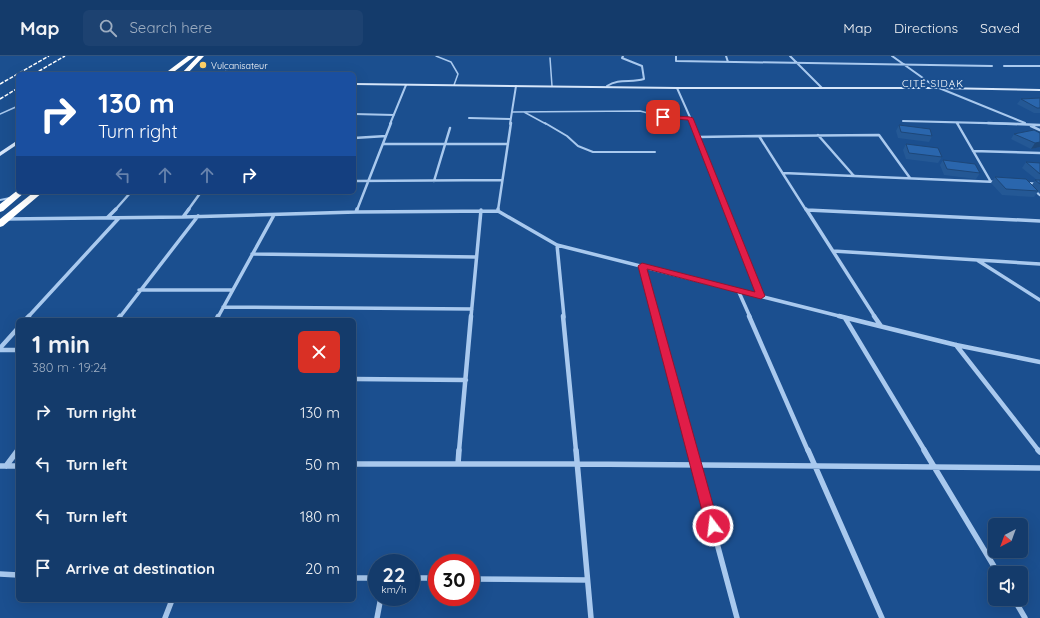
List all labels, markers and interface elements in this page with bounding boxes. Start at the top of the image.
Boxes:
search box [83,10,363,46]
text: Map [20,16,59,40]
icon: search [97,17,119,39]
text: Search here [129,18,212,37]
text: Map [843,19,872,37]
text: Directions [894,19,958,37]
text: Saved [980,19,1020,37]
marker: Vulcanisateur [198,60,208,70]
place label: Vulcanisateur [211,60,268,71]
district label: CITÉ SIDAK [902,77,964,90]
text: 130 m [98,85,175,120]
icon: right [32,88,84,140]
pin [646,100,680,134]
icon: arrive [652,106,674,128]
text: Turn right [98,120,178,143]
icon: left [112,164,134,186]
icon: ahead [154,164,176,186]
icon: ahead [196,164,218,186]
icon: right [238,164,260,186]
text: 1 min [32,329,90,359]
button: close [298,331,340,373]
text: 380 m · 19:24 [32,359,107,375]
icon: right [32,401,54,423]
text: Turn right [66,403,137,422]
text: 130 m [300,403,340,422]
icon: left [32,453,54,475]
text: Turn left [66,455,128,474]
text: 50 m [305,455,340,474]
icon: left [32,505,54,527]
position arrow [692,505,734,547]
text: Turn left [66,507,128,526]
text: 180 m [300,507,340,526]
north arrow [988,518,1028,558]
map controls [988,518,1028,606]
speed limit sign: 30 [428,554,480,606]
icon: arrive [32,557,54,579]
text: Arrive at destination [66,559,215,578]
text: 20 m [305,559,340,578]
text: 22 [383,562,405,587]
button: sound [988,566,1028,606]
text: km/h [381,583,407,596]

